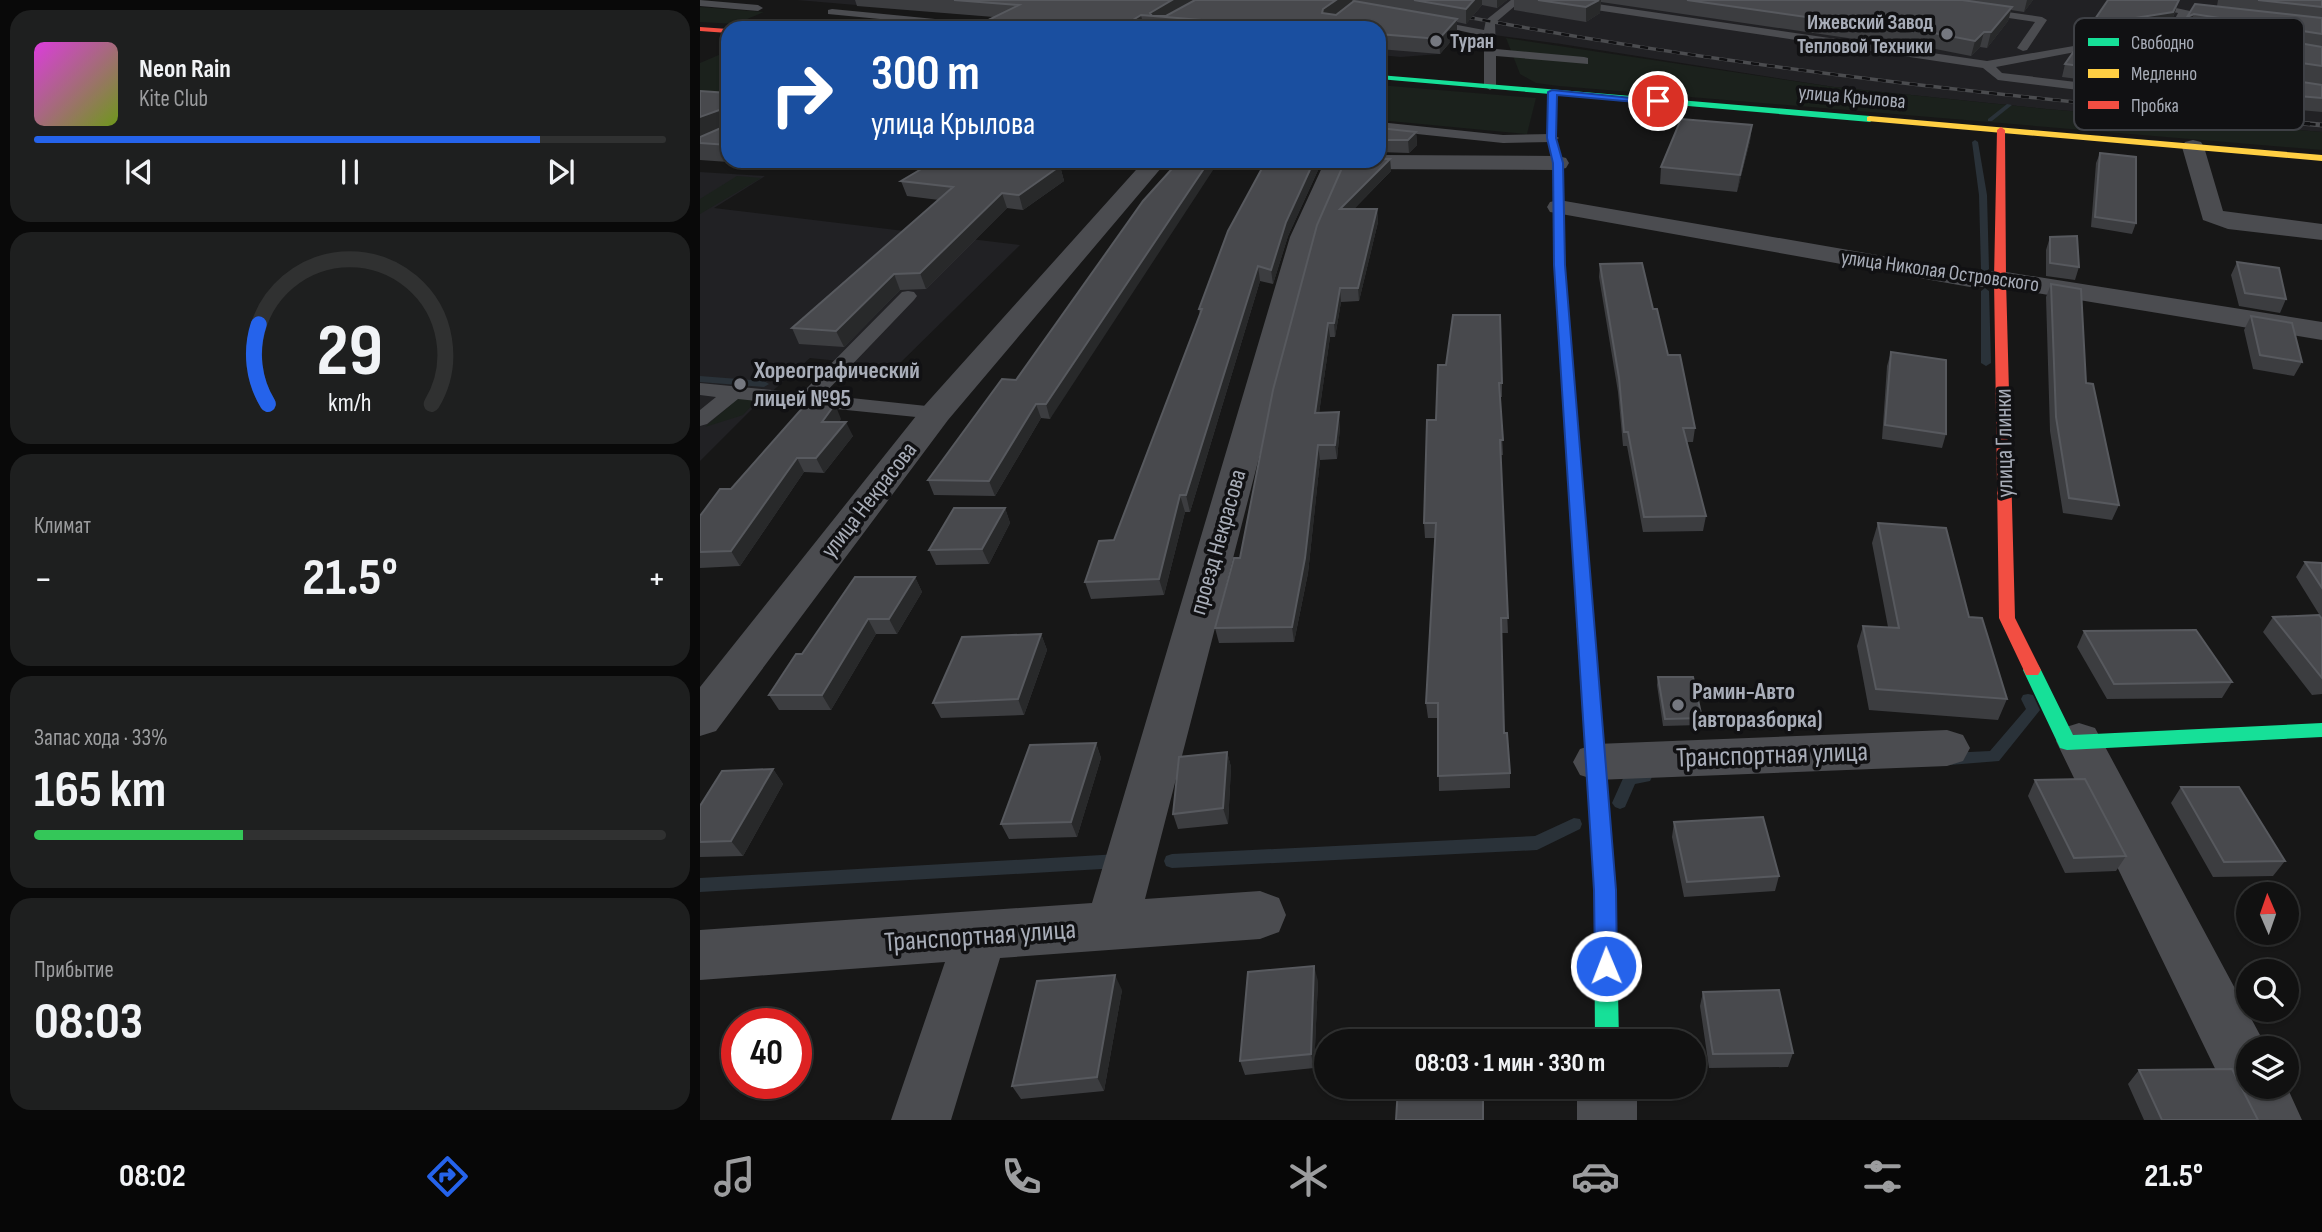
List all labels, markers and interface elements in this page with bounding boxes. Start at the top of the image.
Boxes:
place label: Ижевский Завод Тепловой Техники [1797,10,1933,59]
legend [2074,18,2304,130]
marker: Ижевский Завод Тепловой Техники [1939,26,1955,42]
place label: Туран [1450,29,1494,54]
text: Свободно [2131,32,2194,55]
marker: Туран [1428,33,1444,49]
text: 300 m [871,45,980,104]
icon: right [756,49,847,140]
text: Neon Rain [139,54,231,85]
text: Медленно [2131,63,2197,86]
pin [1628,71,1688,131]
street label: улица Крылова [1797,80,1907,114]
icon: arrive [1639,82,1677,120]
text: Kite Club [139,85,208,113]
text: Пробка [2131,95,2179,118]
text: улица Крылова [871,105,1035,144]
icon: previous [120,153,158,191]
icon: pause [331,153,369,191]
icon: next [542,153,580,191]
street label: улица Николая Островского [1839,245,2041,297]
text: 29 [317,308,383,396]
place label: Хореографический лицей №95 [753,356,920,413]
marker: Хореографический лицей №95 [732,376,748,392]
text: km/h [328,388,372,419]
street label: улица Глинки [1989,388,2019,498]
street label: улица Некрасова [815,436,923,564]
street label: проезд Некрасова [1183,466,1253,618]
text: Климат [34,512,91,540]
text: 21.5° [302,547,398,610]
text: − [34,557,53,602]
text: + [647,557,666,602]
place label: Рамин-Авто (авторазборка) [1692,677,1822,734]
marker: Рамин-Авто (авторазборка) [1670,697,1686,713]
text: Запас хода · 33% [34,724,168,752]
street label: Транспортная улица [1675,735,1869,775]
text: 165 km [34,759,166,822]
north arrow [2236,882,2300,945]
map controls [2236,882,2299,1099]
street label: Транспортная улица [883,913,1077,959]
position arrow [1569,929,1643,1003]
text: Прибытие [34,956,114,984]
button: search [2236,959,2299,1022]
text: 08:03 [34,991,143,1054]
speed limit sign: 40 [721,1008,812,1099]
button: layers [2236,1036,2299,1099]
text: 08:03 · 1 мин · 330 m [1415,1048,1605,1079]
icon: directions [423,1152,472,1201]
icon: music [710,1152,759,1201]
icon: phone [997,1152,1046,1201]
icon: climate [1284,1152,1333,1201]
icon: car [1571,1152,1620,1201]
icon: filters [1858,1152,1907,1201]
text: 08:02 [119,1157,186,1196]
text: 21.5° [2144,1157,2203,1196]

